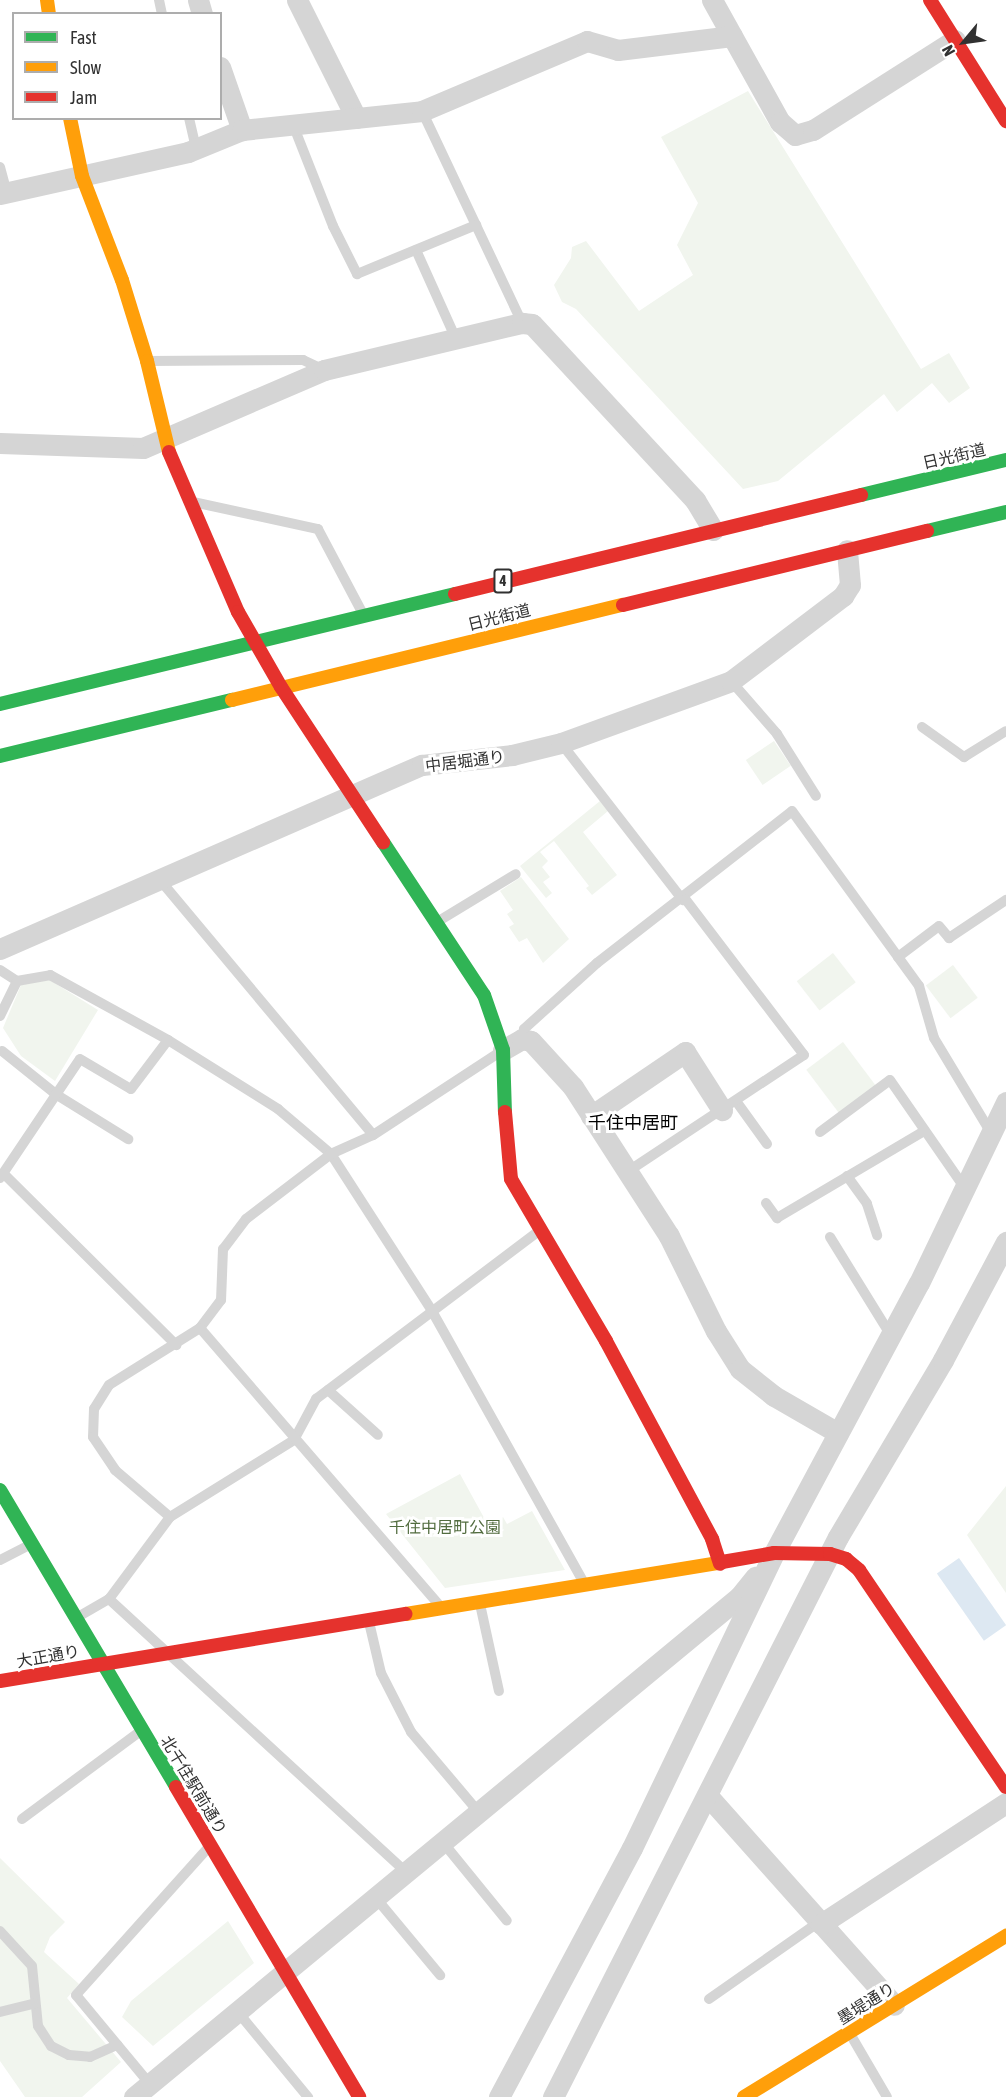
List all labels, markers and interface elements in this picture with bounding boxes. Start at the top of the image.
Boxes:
legend [12,12,222,120]
north arrow [934,12,994,72]
text: Fast [70,27,97,48]
text: N [938,42,958,59]
text: Slow [70,57,101,78]
text: Jam [70,87,97,108]
street label: 日光街道 [921,439,987,473]
road number: 4 [492,569,514,593]
street label: 日光街道 [466,600,532,634]
street label: 中居堀通り [424,747,506,775]
district label: 千住中居町 [588,1112,678,1134]
park label: 千住中居町公園 [389,1517,501,1537]
street label: 大正通り [15,1641,81,1671]
street label: 北千住駅前通り [157,1732,231,1838]
street label: 墨堤通り [834,1978,898,2028]

